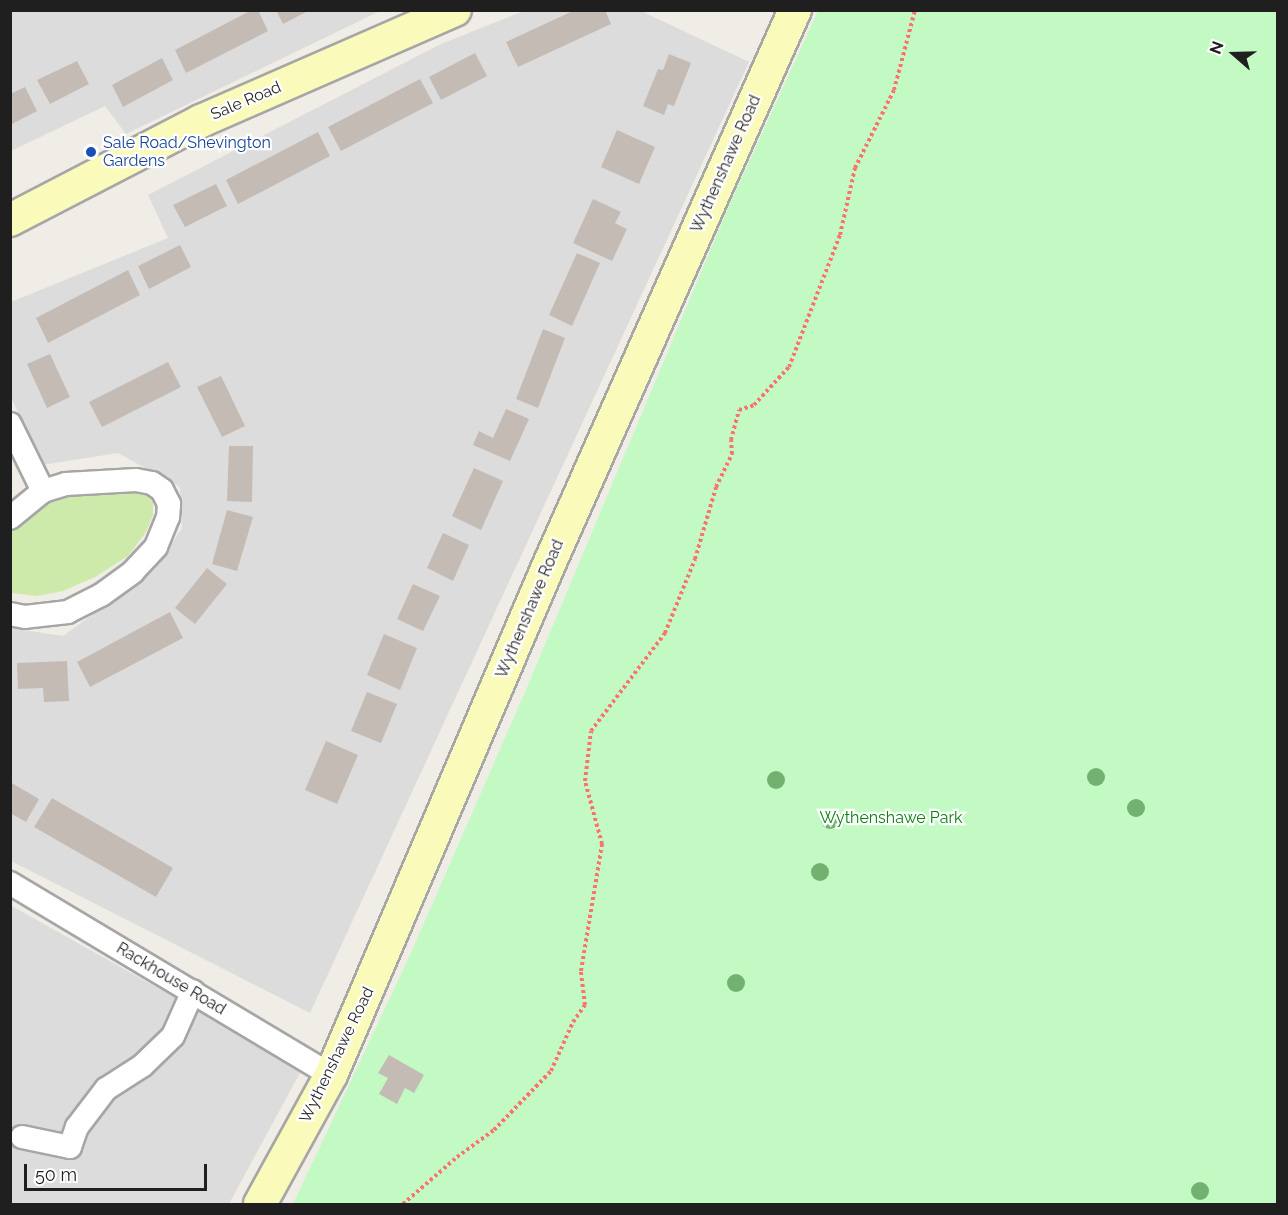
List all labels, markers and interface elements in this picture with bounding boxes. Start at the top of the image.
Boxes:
north arrow [1204,24,1264,84]
text: N [1206,39,1228,57]
street label: Sale Road [208,78,284,124]
street label: Wythenshawe Road [687,92,765,236]
place label: Sale Road/Shevington Gardens [103,133,271,171]
marker: Sale Road/Shevington Gardens [84,145,98,159]
street label: Wythenshawe Road [492,537,568,681]
park label: Wythenshawe Park [819,808,963,828]
street label: Rackhouse Road [113,939,229,1019]
street label: Wythenshawe Road [296,984,378,1126]
scale bar [27,1152,210,1190]
text: 50 m [35,1164,77,1185]

